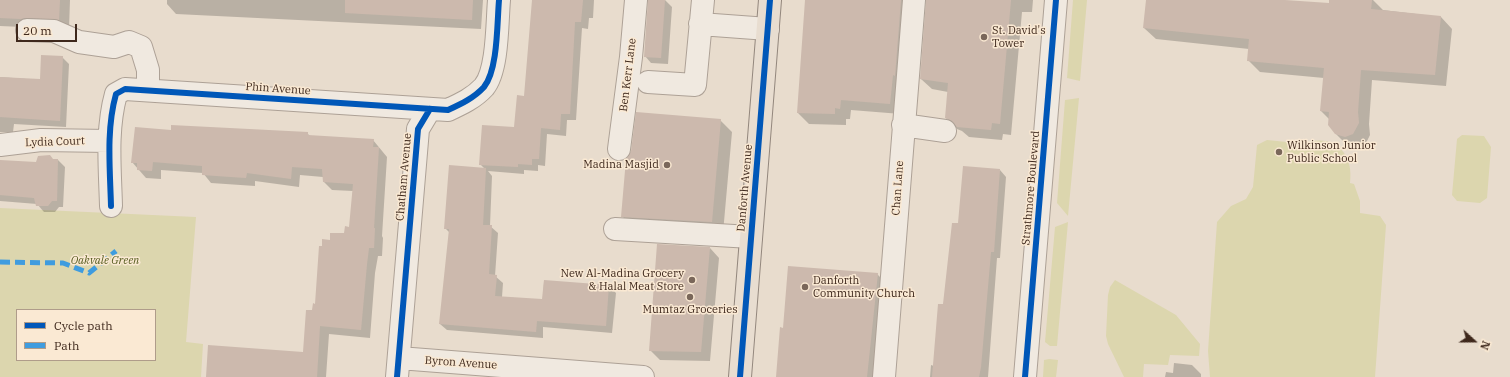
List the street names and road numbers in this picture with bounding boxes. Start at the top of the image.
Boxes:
street label: Ben Kerr Lane [617,37,639,113]
street label: Phin Avenue [245,80,311,98]
street label: Strathmore Boulevard [1019,130,1043,246]
street label: Chatham Avenue [394,132,414,222]
street label: Lydia Court [25,134,85,150]
street label: Danforth Avenue [735,144,755,232]
street label: Chan Lane [889,160,907,216]
street label: Byron Avenue [424,354,498,372]

